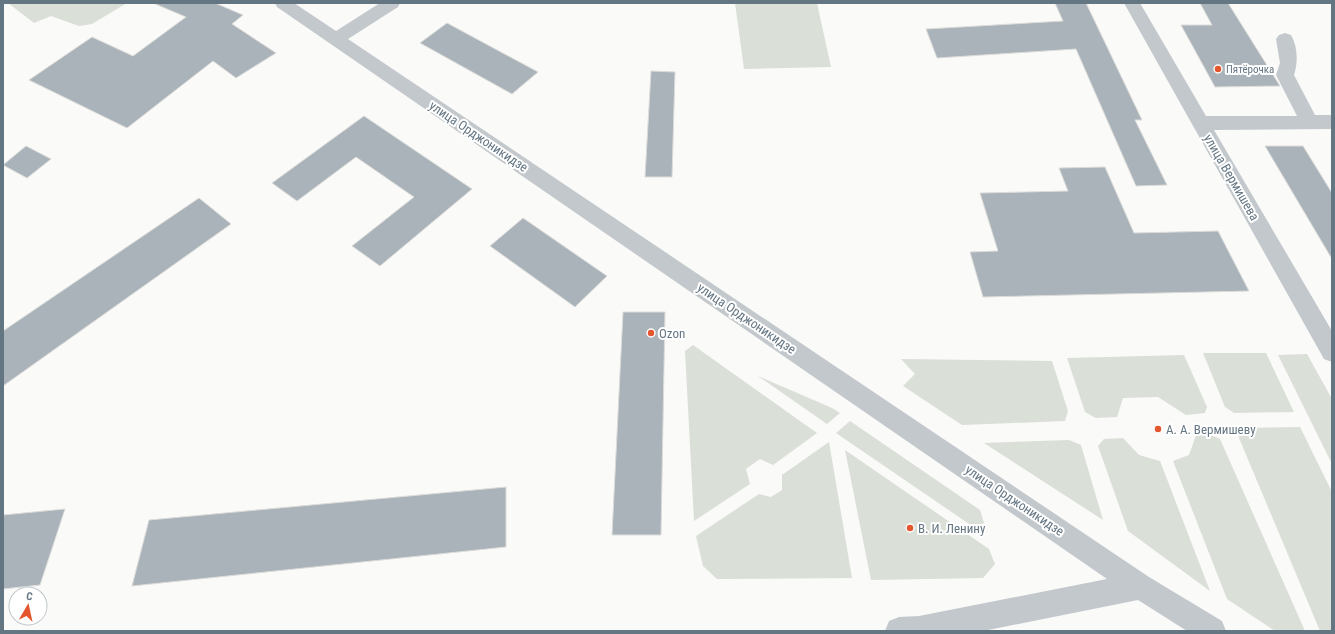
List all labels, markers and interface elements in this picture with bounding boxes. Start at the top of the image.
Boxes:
place label: Пятёрочка [1226,63,1274,76]
marker: Пятёрочка [1213,64,1223,74]
street label: улица Орджоникидзе [427,98,531,175]
street label: улица Вермишева [1201,131,1262,223]
street label: улица Орджоникидзе [695,280,799,357]
place label: Ozon [659,326,685,341]
marker: Ozon [646,328,656,338]
place label: А. А. Вермишеву [1166,422,1256,437]
marker: А. А. Вермишеву [1153,424,1163,434]
street label: улица Орджоникидзе [963,462,1067,539]
place label: В. И. Ленину [918,521,986,536]
marker: В. И. Ленину [905,523,915,533]
north arrow [8,586,48,626]
text: С [25,590,34,604]

